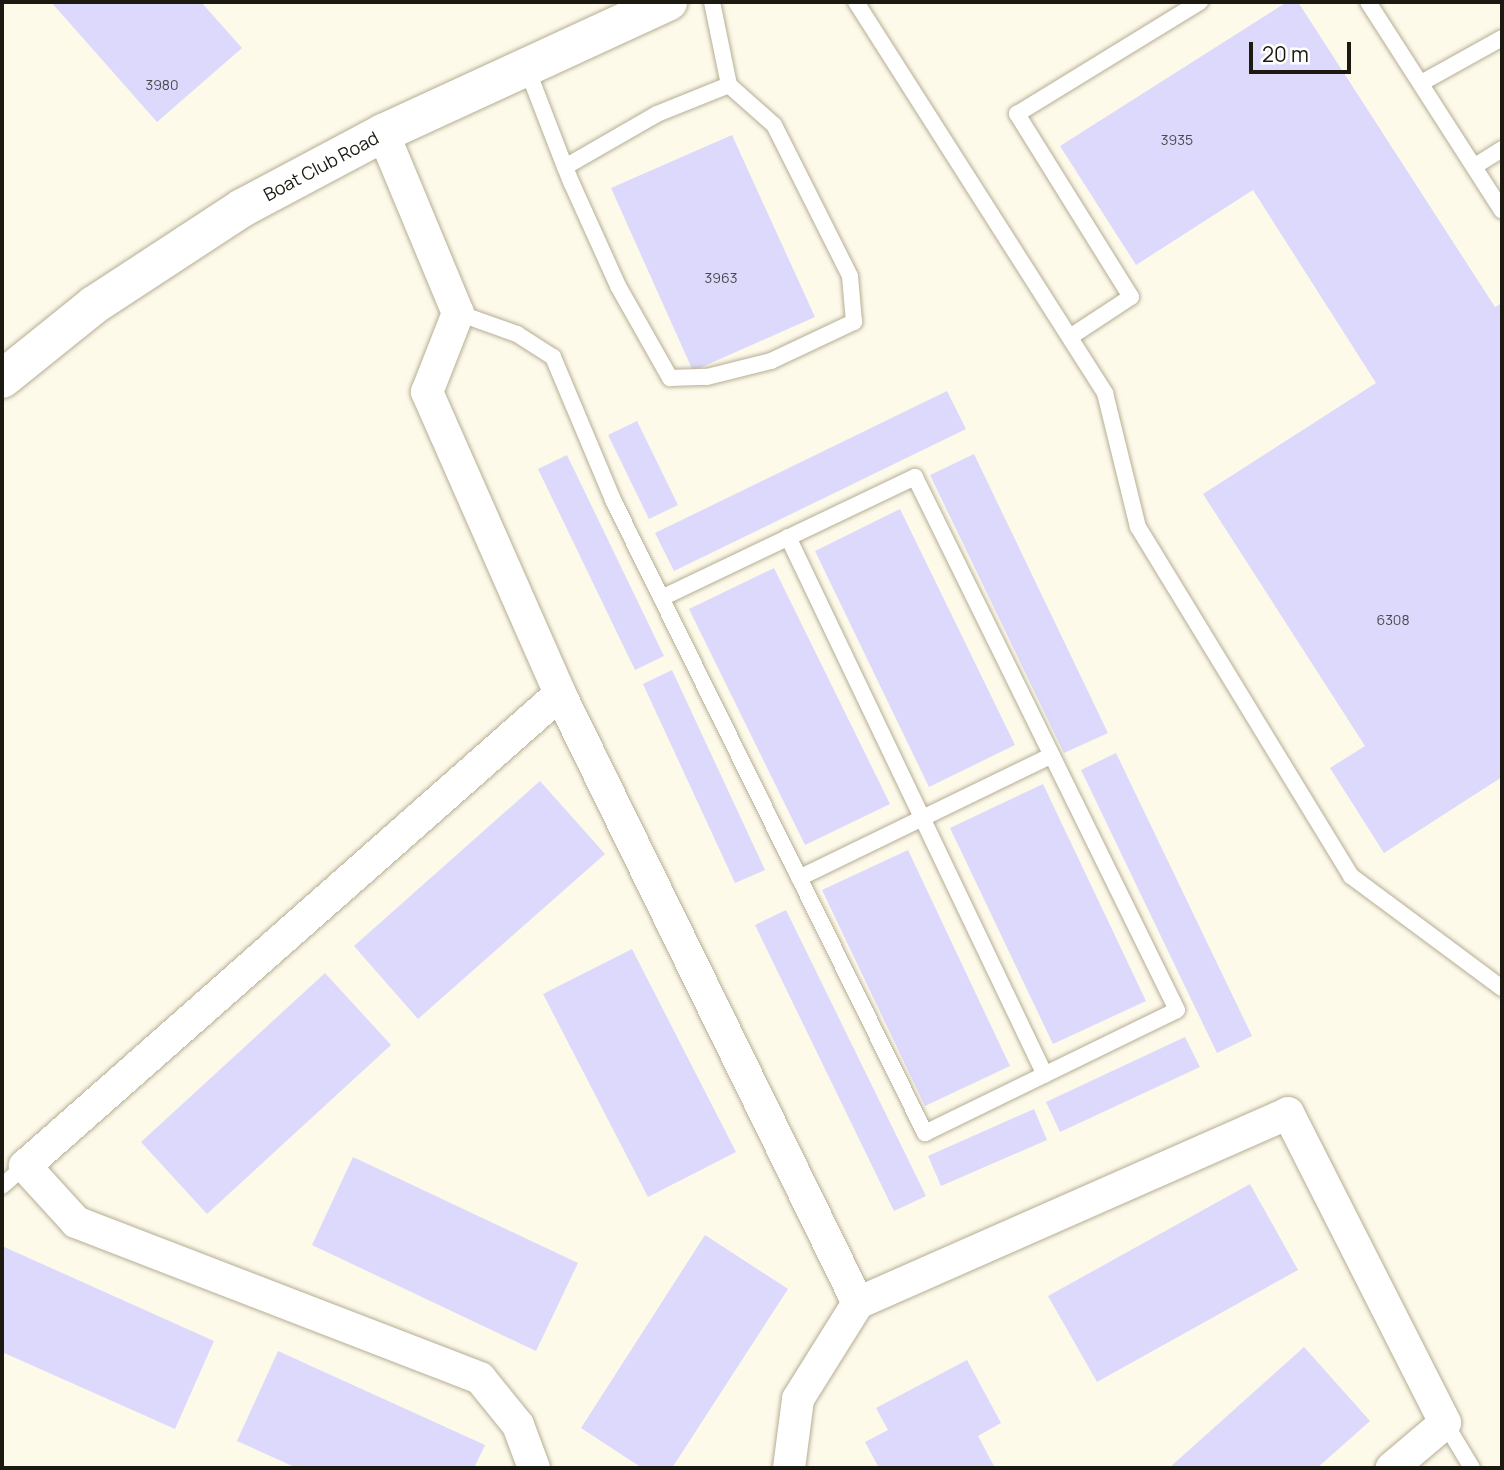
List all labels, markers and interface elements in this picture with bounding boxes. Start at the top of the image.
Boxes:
scale bar [1252,28,1354,72]
text: 20 m [1262,40,1309,68]
house number: 3980 [145,77,179,93]
street label: Boat Club Road [260,127,382,205]
house number: 3935 [1161,132,1193,148]
house number: 3963 [705,270,737,286]
house number: 6308 [1376,612,1410,628]

